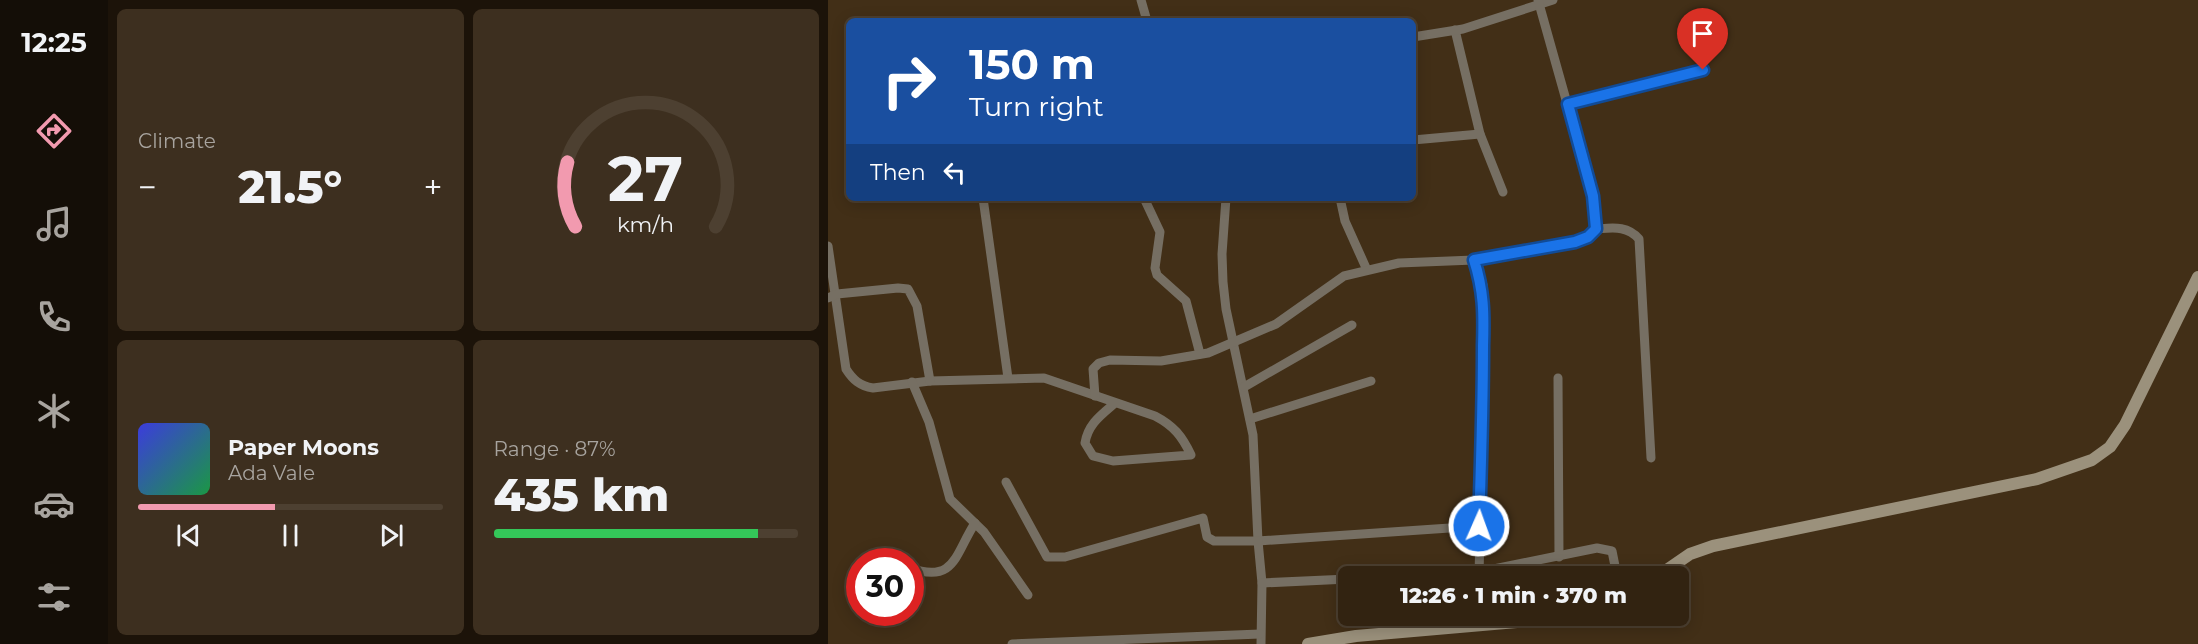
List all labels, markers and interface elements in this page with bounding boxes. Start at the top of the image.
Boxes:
pin [1677,8,1728,70]
icon: arrive [1686,17,1719,50]
text: 12:25 [21,26,87,59]
text: 150 m [969,38,1095,90]
icon: right [870,42,948,120]
text: Turn right [969,90,1104,123]
icon: directions [33,110,75,152]
text: Climate [138,129,216,153]
text: 27 [608,141,683,217]
icon: left [938,156,971,189]
text: 21.5° [238,159,342,214]
text: Then [870,159,926,186]
text: − [138,167,157,207]
text: + [424,167,443,207]
icon: music [33,203,75,245]
text: km/h [617,211,674,237]
icon: phone [33,296,75,338]
icon: climate [33,390,75,432]
text: Paper Moons [228,434,379,461]
text: Range · 87% [494,437,616,461]
text: Ada Vale [228,461,315,485]
text: 435 km [494,467,669,522]
icon: car [33,483,75,525]
position arrow [1447,494,1511,558]
icon: previous [172,519,205,552]
icon: pause [274,519,307,552]
icon: next [375,519,408,552]
speed limit sign: 30 [846,548,924,626]
icon: filters [33,576,75,618]
text: 12:26 · 1 min · 370 m [1400,582,1627,609]

